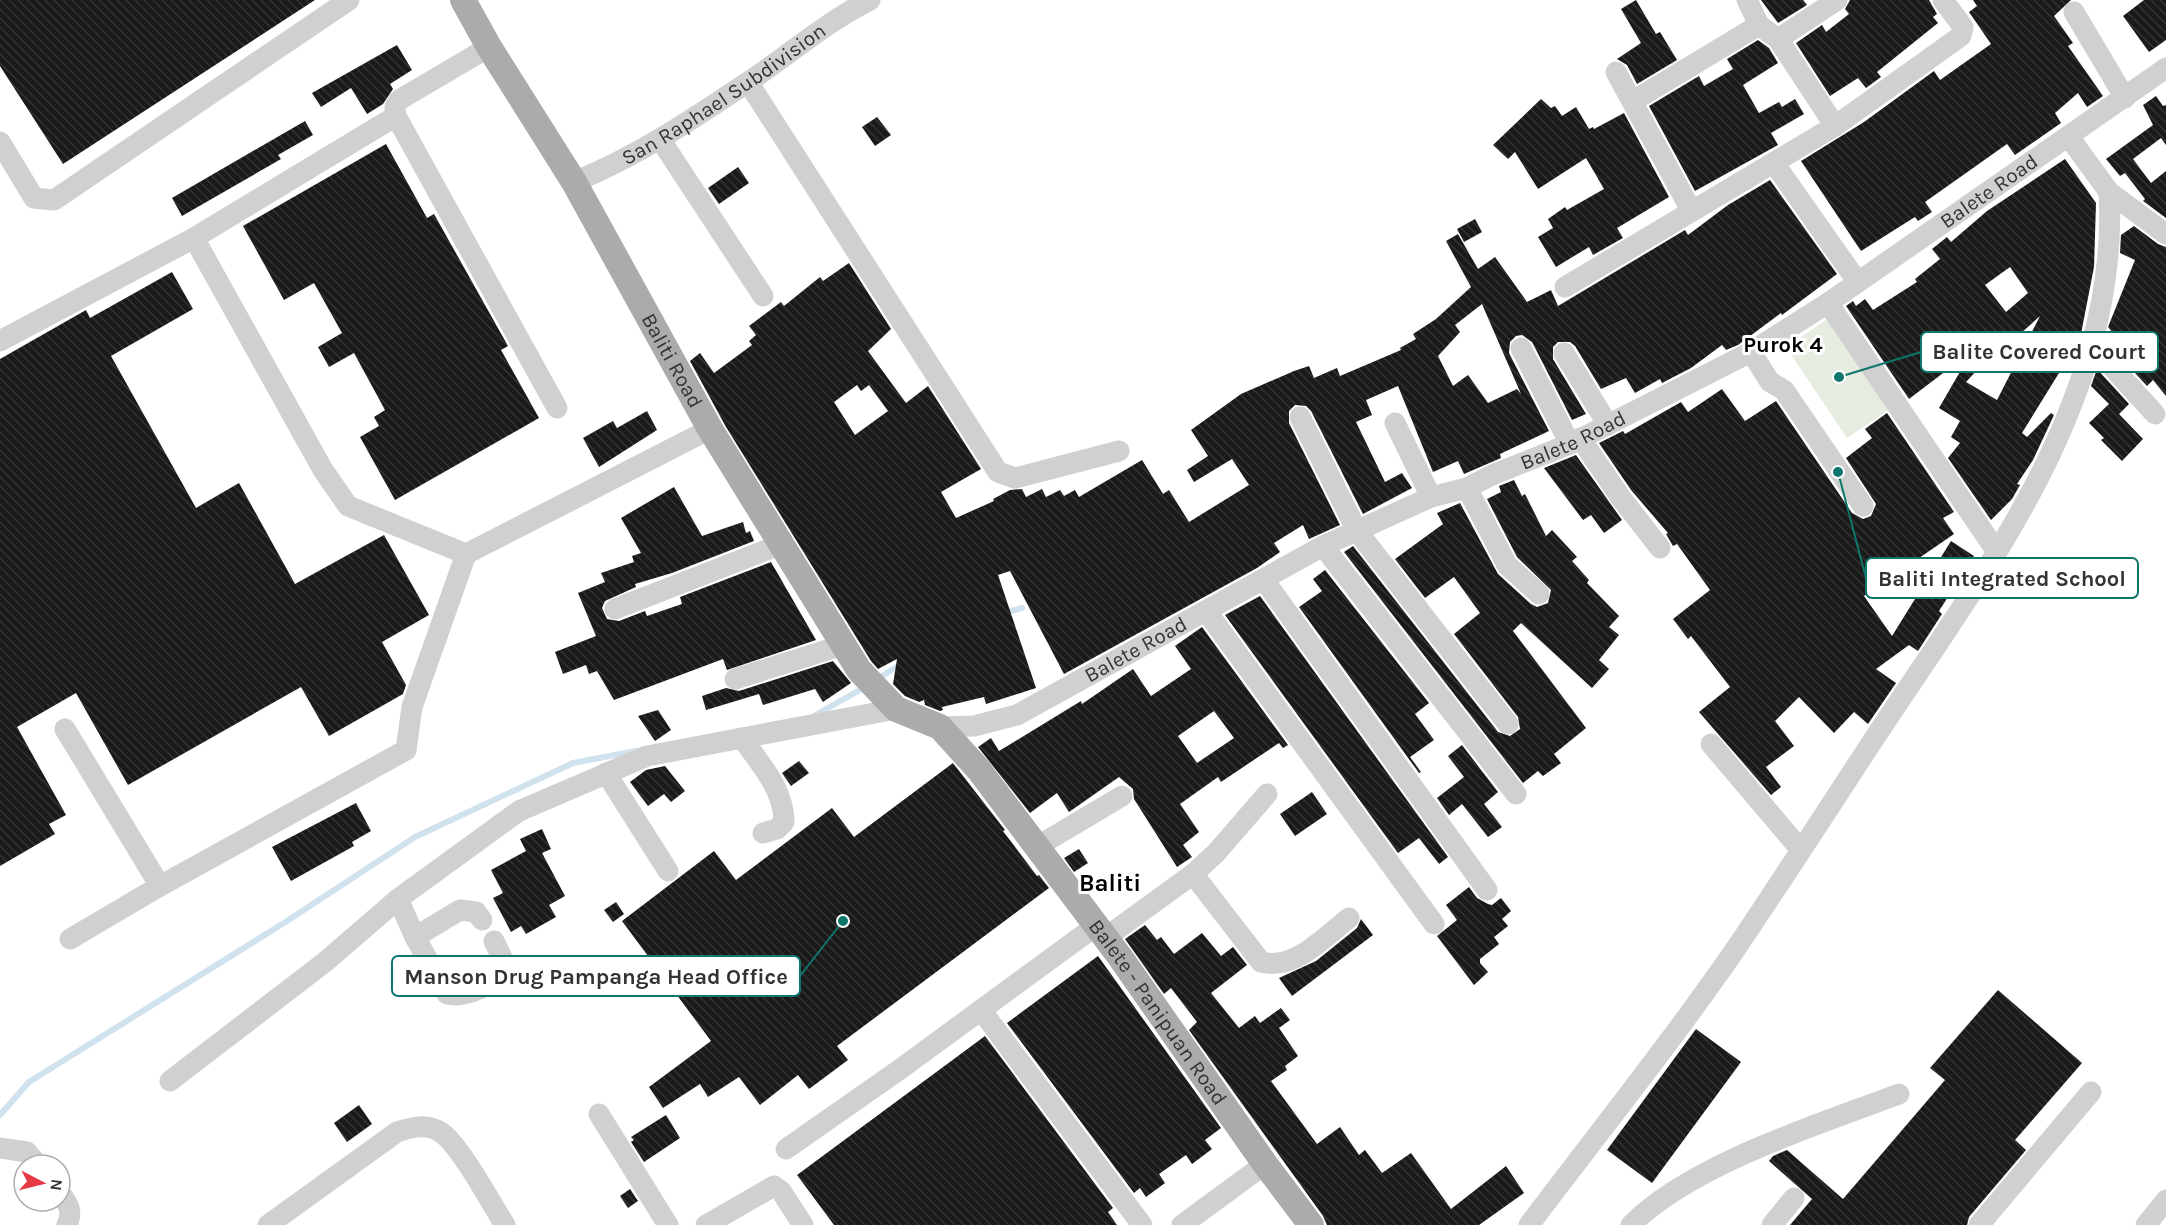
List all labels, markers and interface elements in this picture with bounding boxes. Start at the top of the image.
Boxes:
street label: San Raphael Subdivision [618,18,830,170]
street label: Balete Road [1935,149,2042,233]
street label: Baliti Road [637,309,708,412]
district label: Purok 4 [1743,332,1823,358]
callout: Balite Covered Court [1921,332,2158,372]
text: Balite Covered Court [1932,339,2146,365]
street label: Balete Road [1517,406,1630,475]
callout: Baliti Integrated School [1866,558,2138,598]
text: Baliti Integrated School [1878,566,2126,592]
street label: Balete Road [1080,612,1191,687]
district label: Baliti [1079,869,1141,897]
street label: Balete - Panipuan Road [1084,915,1232,1110]
callout: Manson Drug Pampanga Head Office [392,956,800,996]
text: Manson Drug Pampanga Head Office [404,964,788,990]
north arrow [12,1153,72,1213]
text: N [46,1178,67,1192]

